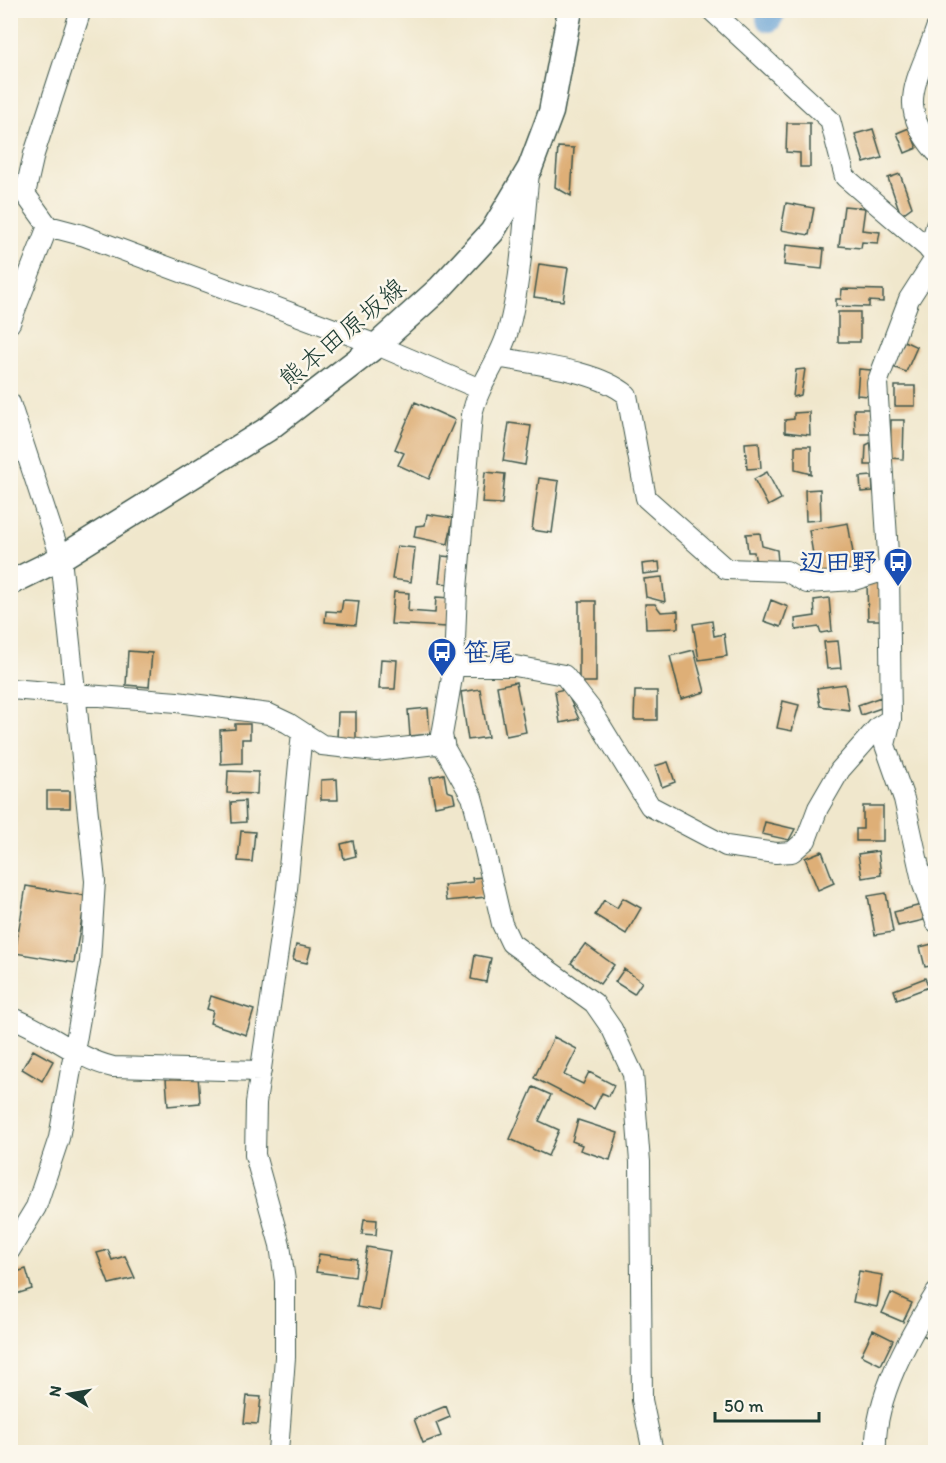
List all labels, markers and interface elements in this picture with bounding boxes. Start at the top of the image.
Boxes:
street label: 熊本田原坂線 [272,271,412,395]
place label: 辺田野 [799,546,877,578]
bus stop icon: 辺田野 [882,546,914,588]
bus stop icon: 笹尾 [426,636,458,678]
place label: 笹尾 [463,636,515,668]
north arrow [39,1364,99,1424]
text: N [44,1384,65,1398]
scale bar [715,1385,818,1423]
text: 50 m [724,1395,764,1417]

